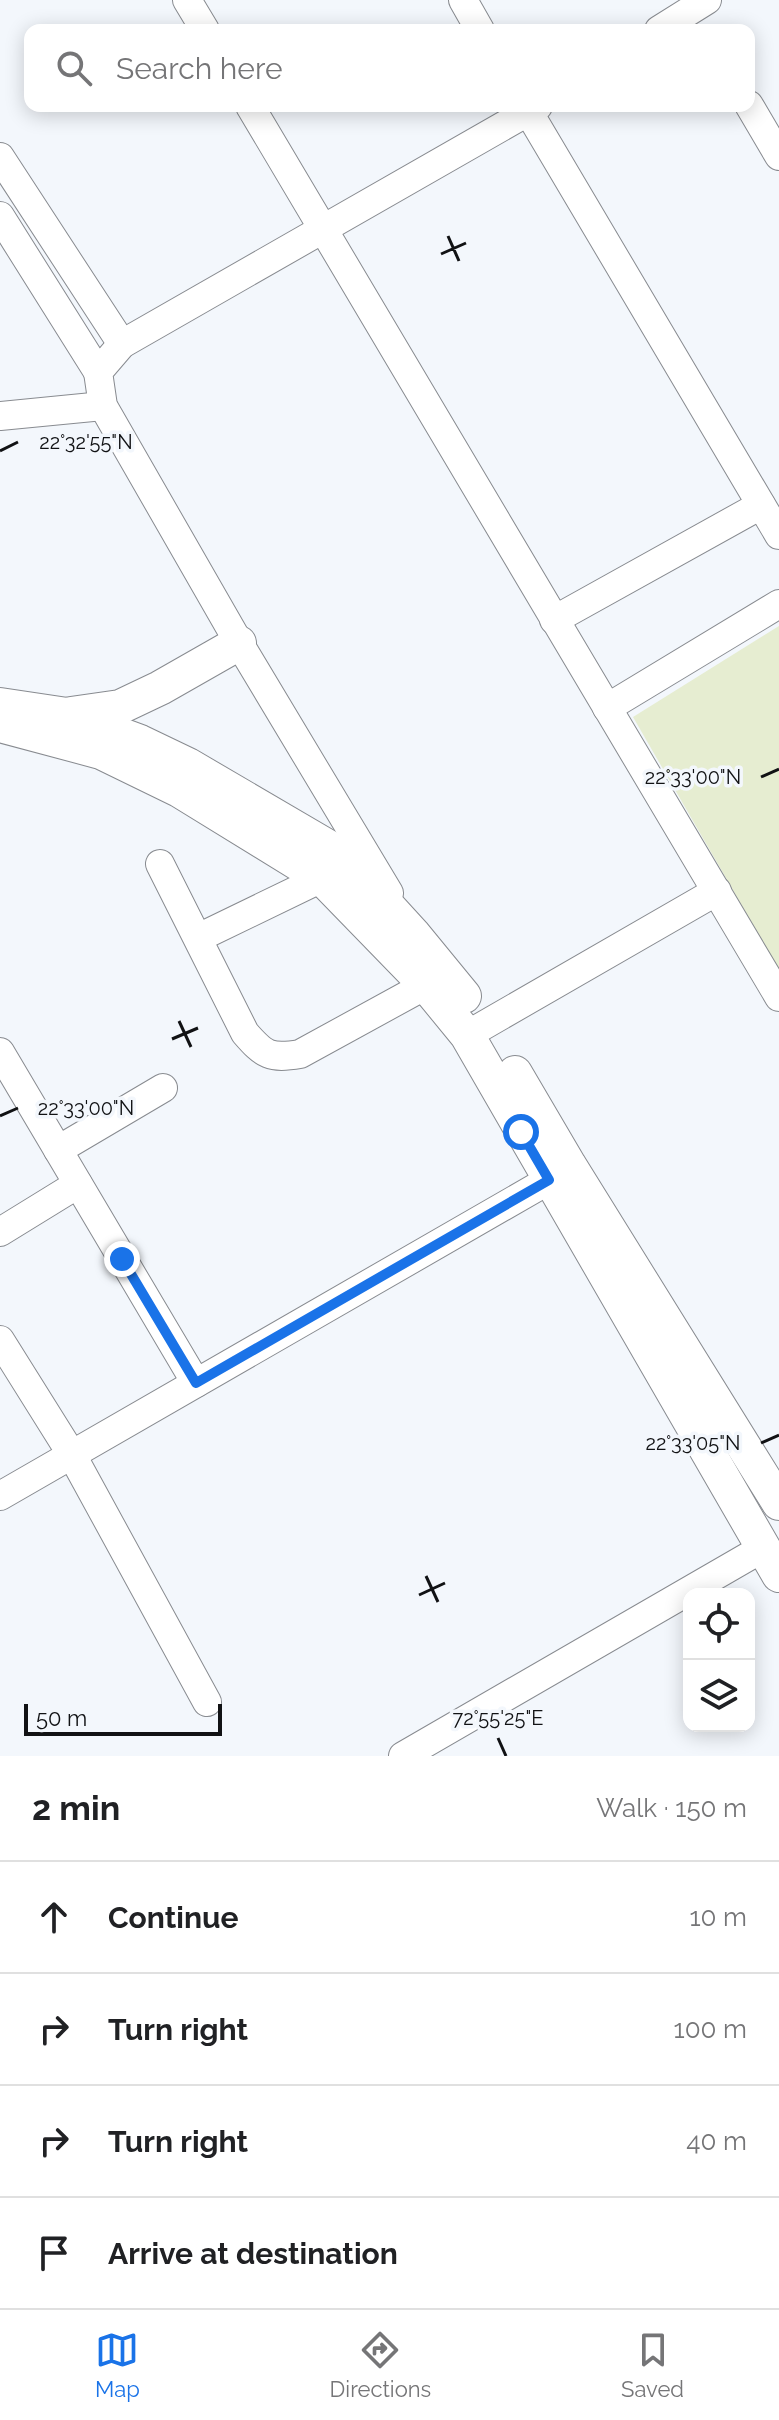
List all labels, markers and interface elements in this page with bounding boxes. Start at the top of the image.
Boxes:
search box [24,24,755,112]
icon: search [52,46,96,90]
text: Search here [116,51,283,86]
text: 22°32'55"N [39,430,133,454]
text: 22°33'00"N [645,765,741,789]
text: 22°33'00"N [38,1096,134,1120]
route start [503,1114,539,1150]
route end [104,1241,140,1277]
text: 22°33'05"N [645,1431,741,1455]
map controls [683,1588,755,1732]
button: locate [683,1588,755,1660]
button: layers [683,1660,755,1732]
scale bar [24,1700,222,1736]
text: 50 m [36,1705,87,1731]
text: 72°55'25"E [453,1706,543,1730]
text: 2 min [32,1788,120,1828]
text: Walk · 150 m [596,1793,747,1823]
icon: ahead [32,1895,76,1939]
text: Continue [108,1900,239,1935]
text: 10 m [689,1902,747,1932]
icon: right [32,2007,76,2051]
text: Turn right [108,2012,248,2047]
text: 100 m [674,2014,747,2044]
icon: right [32,2119,76,2163]
text: Turn right [108,2124,248,2159]
text: 40 m [686,2126,747,2156]
icon: arrive [32,2231,76,2275]
text: Arrive at destination [108,2236,398,2271]
tab: Map [95,2328,140,2402]
tab: Directions [330,2328,431,2402]
tab: Saved [621,2328,684,2402]

